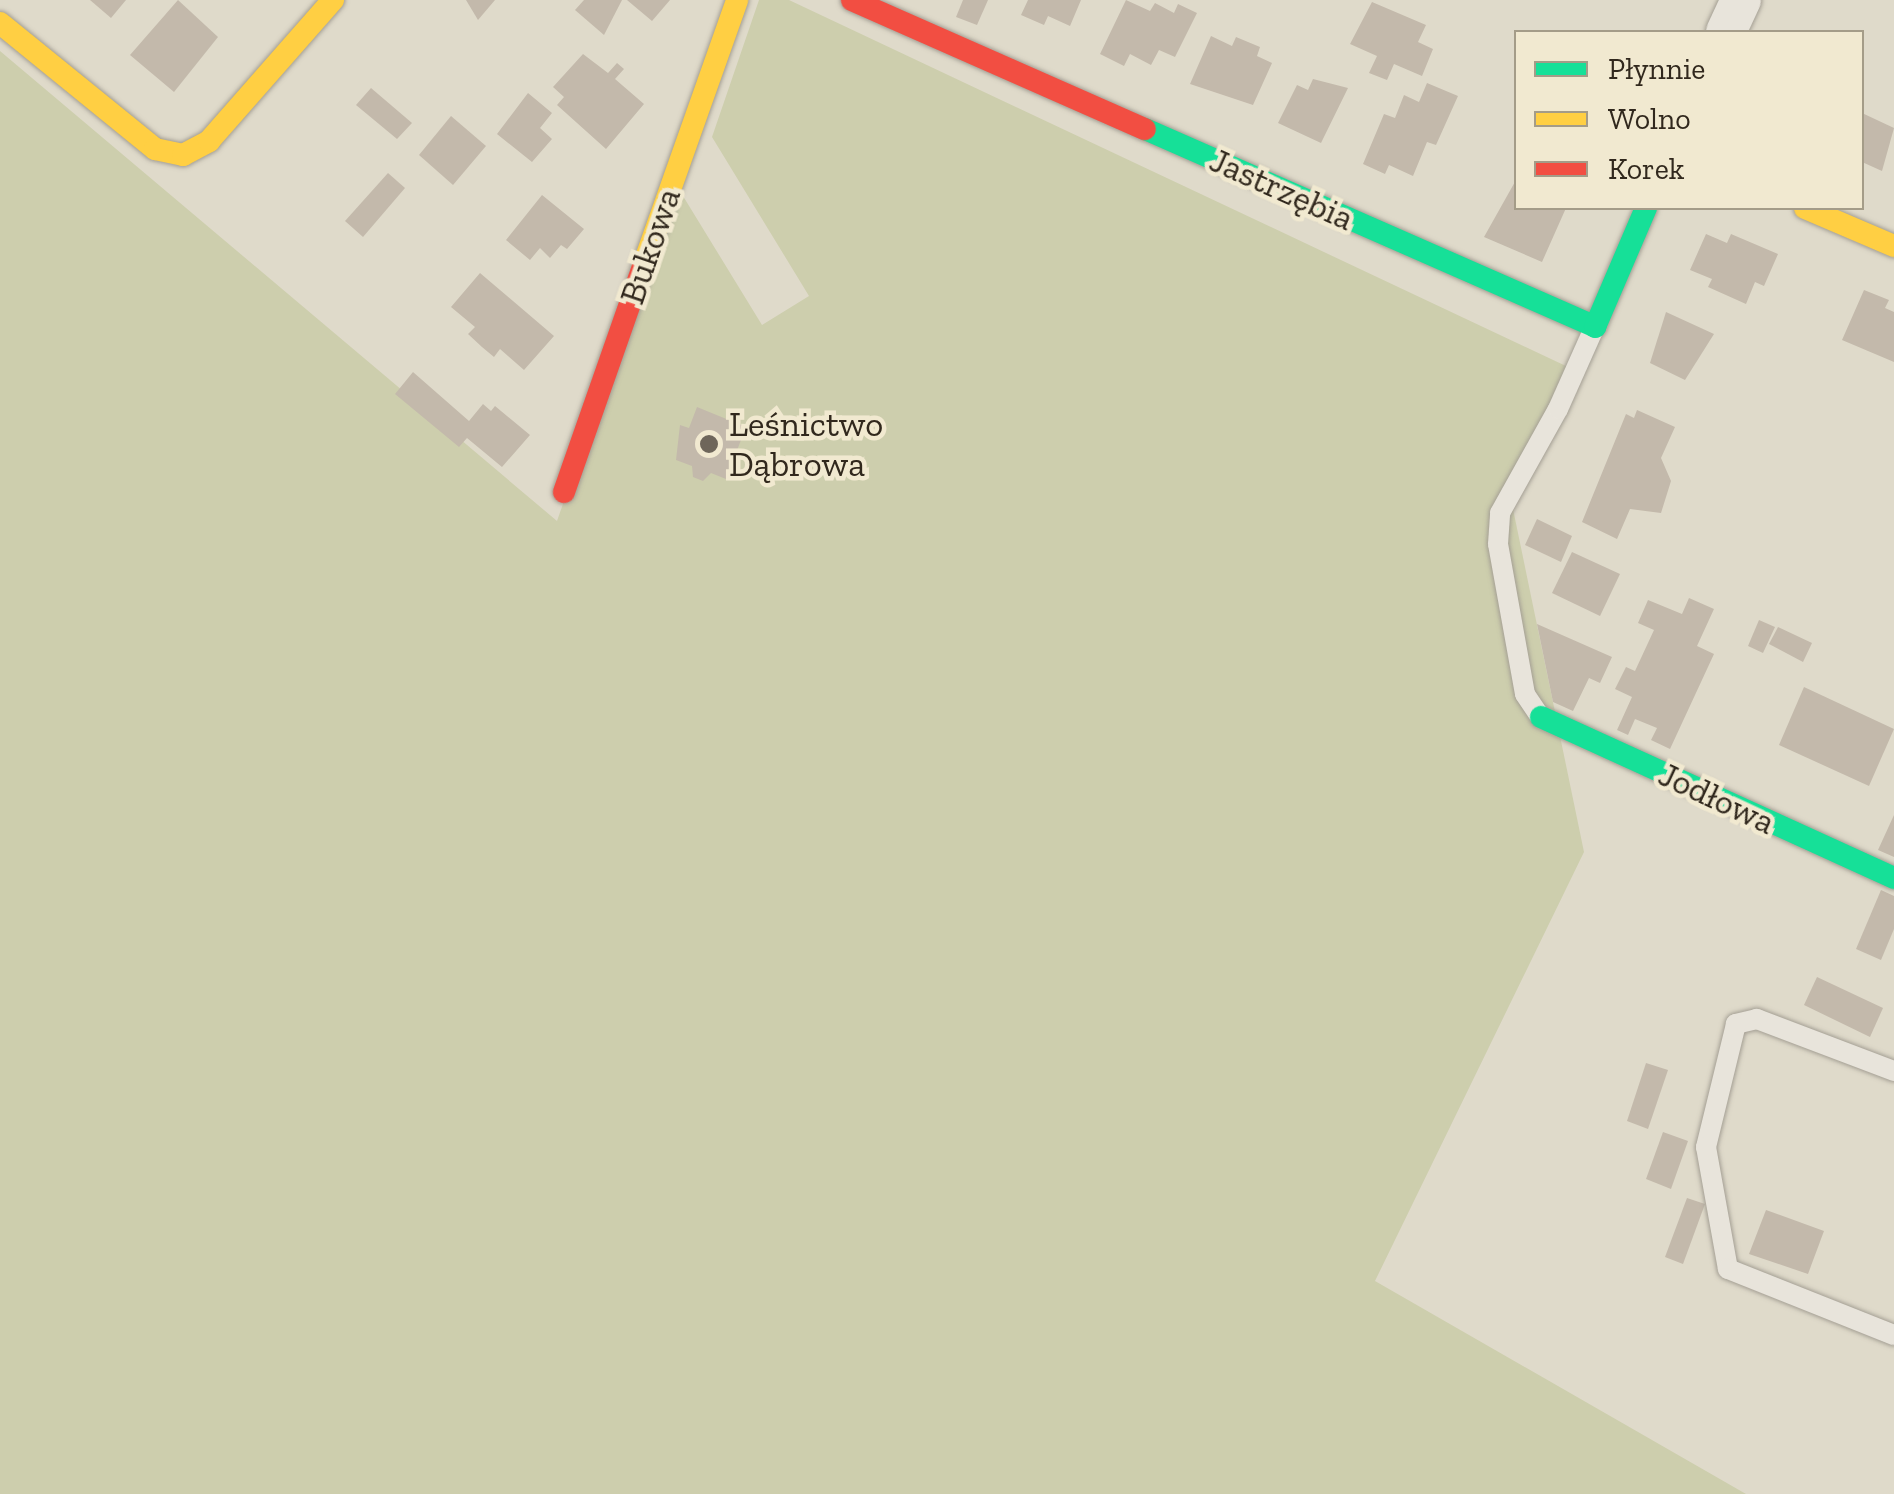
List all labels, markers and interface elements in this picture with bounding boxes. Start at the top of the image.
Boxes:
legend [1514,30,1864,210]
text: Płynnie [1608,51,1705,87]
text: Wolno [1608,101,1691,137]
street label: Jastrzębia [1204,139,1360,239]
text: Korek [1608,151,1684,187]
street label: Bukowa [611,183,689,309]
place label: Leśnictwo Dąbrowa [729,403,883,485]
marker: Leśnictwo Dąbrowa [698,433,720,455]
street label: Jodłowa [1652,753,1782,843]

